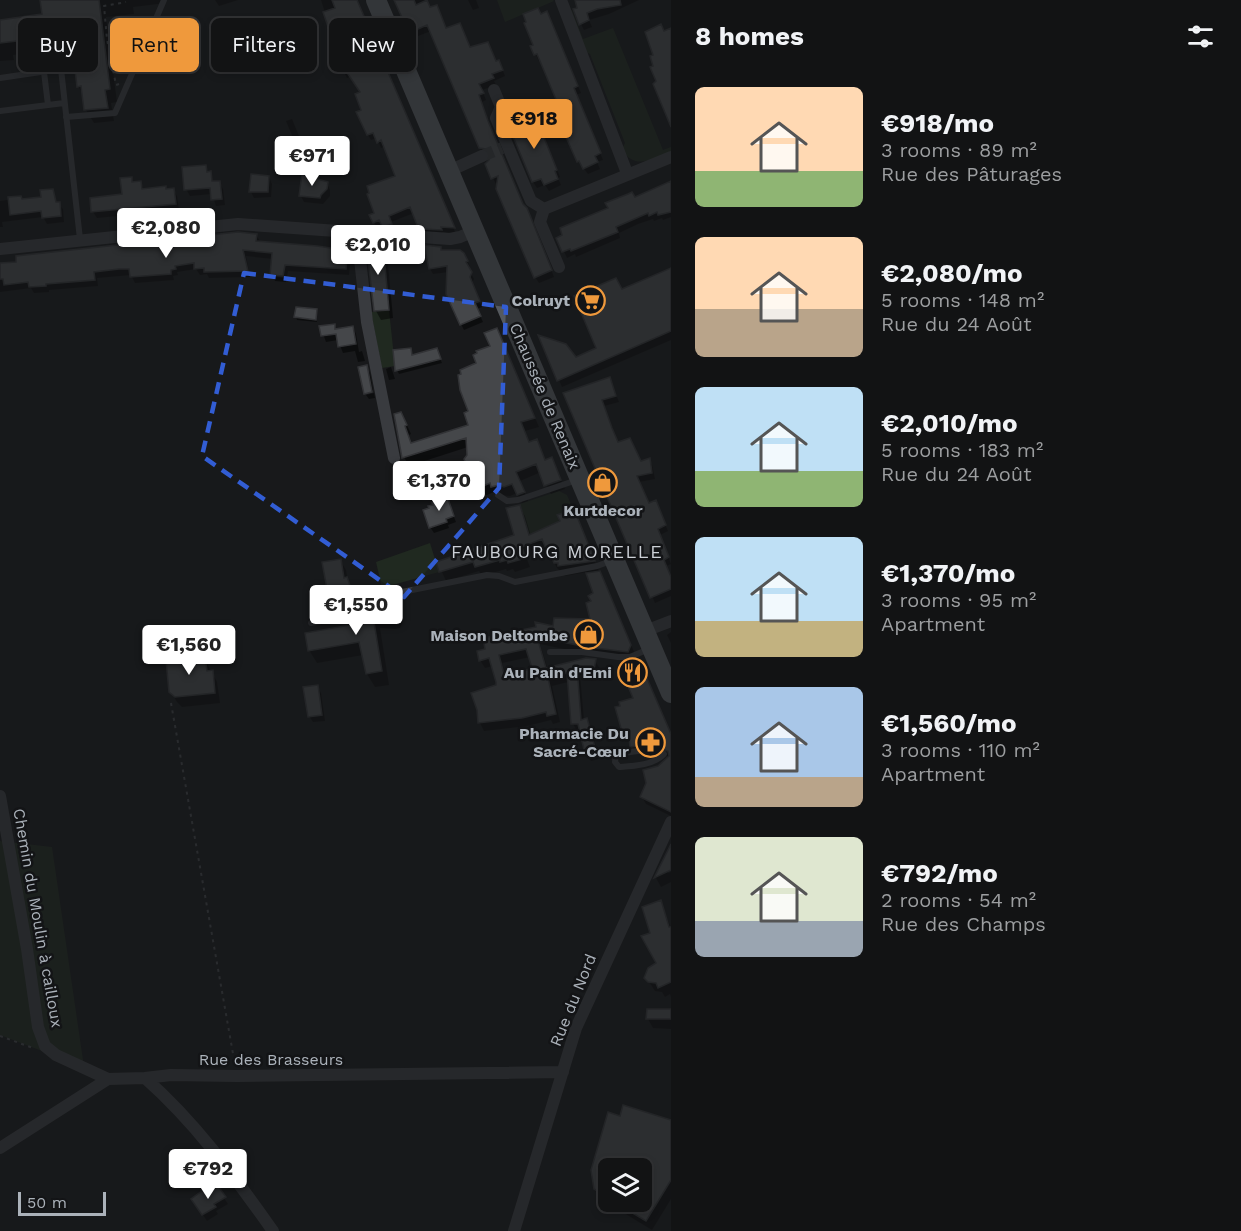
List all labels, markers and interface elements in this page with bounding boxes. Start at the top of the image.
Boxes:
chip: Buy [18,18,98,72]
chip: Rent [110,18,199,72]
chip: Filters [211,18,317,72]
chip: New [329,18,416,72]
icon: filters [1184,20,1217,53]
text: 8 homes [695,21,804,51]
pin: €918 [498,99,570,150]
text: €918 [510,106,558,130]
text: €918/mo [881,108,994,138]
icon: home [743,111,815,183]
pin: €971 [276,136,348,187]
text: 3 rooms · 89 m² [881,138,1037,162]
text: €971 [289,143,335,167]
text: Rue des Pâturages [881,162,1062,186]
pin: €2,080 [117,208,215,259]
text: €2,080 [131,215,201,239]
pin: €2,010 [329,225,427,276]
text: €2,010 [345,232,411,256]
text: €2,080/mo [881,258,1023,288]
icon: home [743,261,815,333]
supermarket icon: Colruyt [575,284,607,316]
text: 5 rooms · 148 m² [881,288,1044,312]
place label: Colruyt [512,291,570,310]
text: Rue du 24 Août [881,312,1032,336]
street label: Chaussée de Renaix [506,320,584,472]
text: €2,010/mo [881,408,1017,438]
icon: home [743,411,815,483]
text: 5 rooms · 183 m² [881,438,1043,462]
pin: €1,370 [390,461,488,512]
text: Rue du 24 Août [881,462,1032,486]
shop icon: Kurtdecor [587,466,619,498]
text: €1,370 [407,468,471,492]
place label: Kurtdecor [563,501,643,520]
district label: FAUBOURG MORELLE [451,541,663,562]
text: €1,370/mo [881,558,1015,588]
icon: home [743,561,815,633]
pin: €1,550 [307,585,405,636]
text: 3 rooms · 95 m² [881,588,1036,612]
text: €1,550 [324,592,388,616]
text: Apartment [881,612,985,636]
shop icon: Maison Deltombe [573,619,605,651]
pin: €1,560 [140,625,238,676]
place label: Maison Deltombe [430,626,568,645]
text: €1,560 [156,632,222,656]
restaurant icon: Au Pain d'Emi [617,656,649,688]
place label: Au Pain d'Emi [504,663,612,682]
text: €1,560/mo [881,708,1017,738]
icon: home [743,711,815,783]
place label: Pharmacie Du Sacré-Cœur [519,724,629,761]
pharmacy icon: Pharmacie Du Sacré-Cœur [634,726,666,758]
text: 3 rooms · 110 m² [881,738,1040,762]
text: Apartment [881,762,985,786]
street label: Chemin du Moulin à cailloux [9,807,67,1029]
text: €792/mo [881,858,998,888]
icon: home [743,861,815,933]
text: 2 rooms · 54 m² [881,888,1036,912]
text: Rue des Champs [881,912,1046,936]
street label: Rue du Nord [546,951,600,1049]
street label: Rue des Brasseurs [199,1050,343,1069]
pin: €792 [172,1149,244,1200]
text: €792 [183,1156,233,1180]
map controls [598,1158,652,1212]
button: layers [598,1158,652,1212]
scale bar [18,1189,106,1216]
text: 50 m [27,1193,67,1212]

